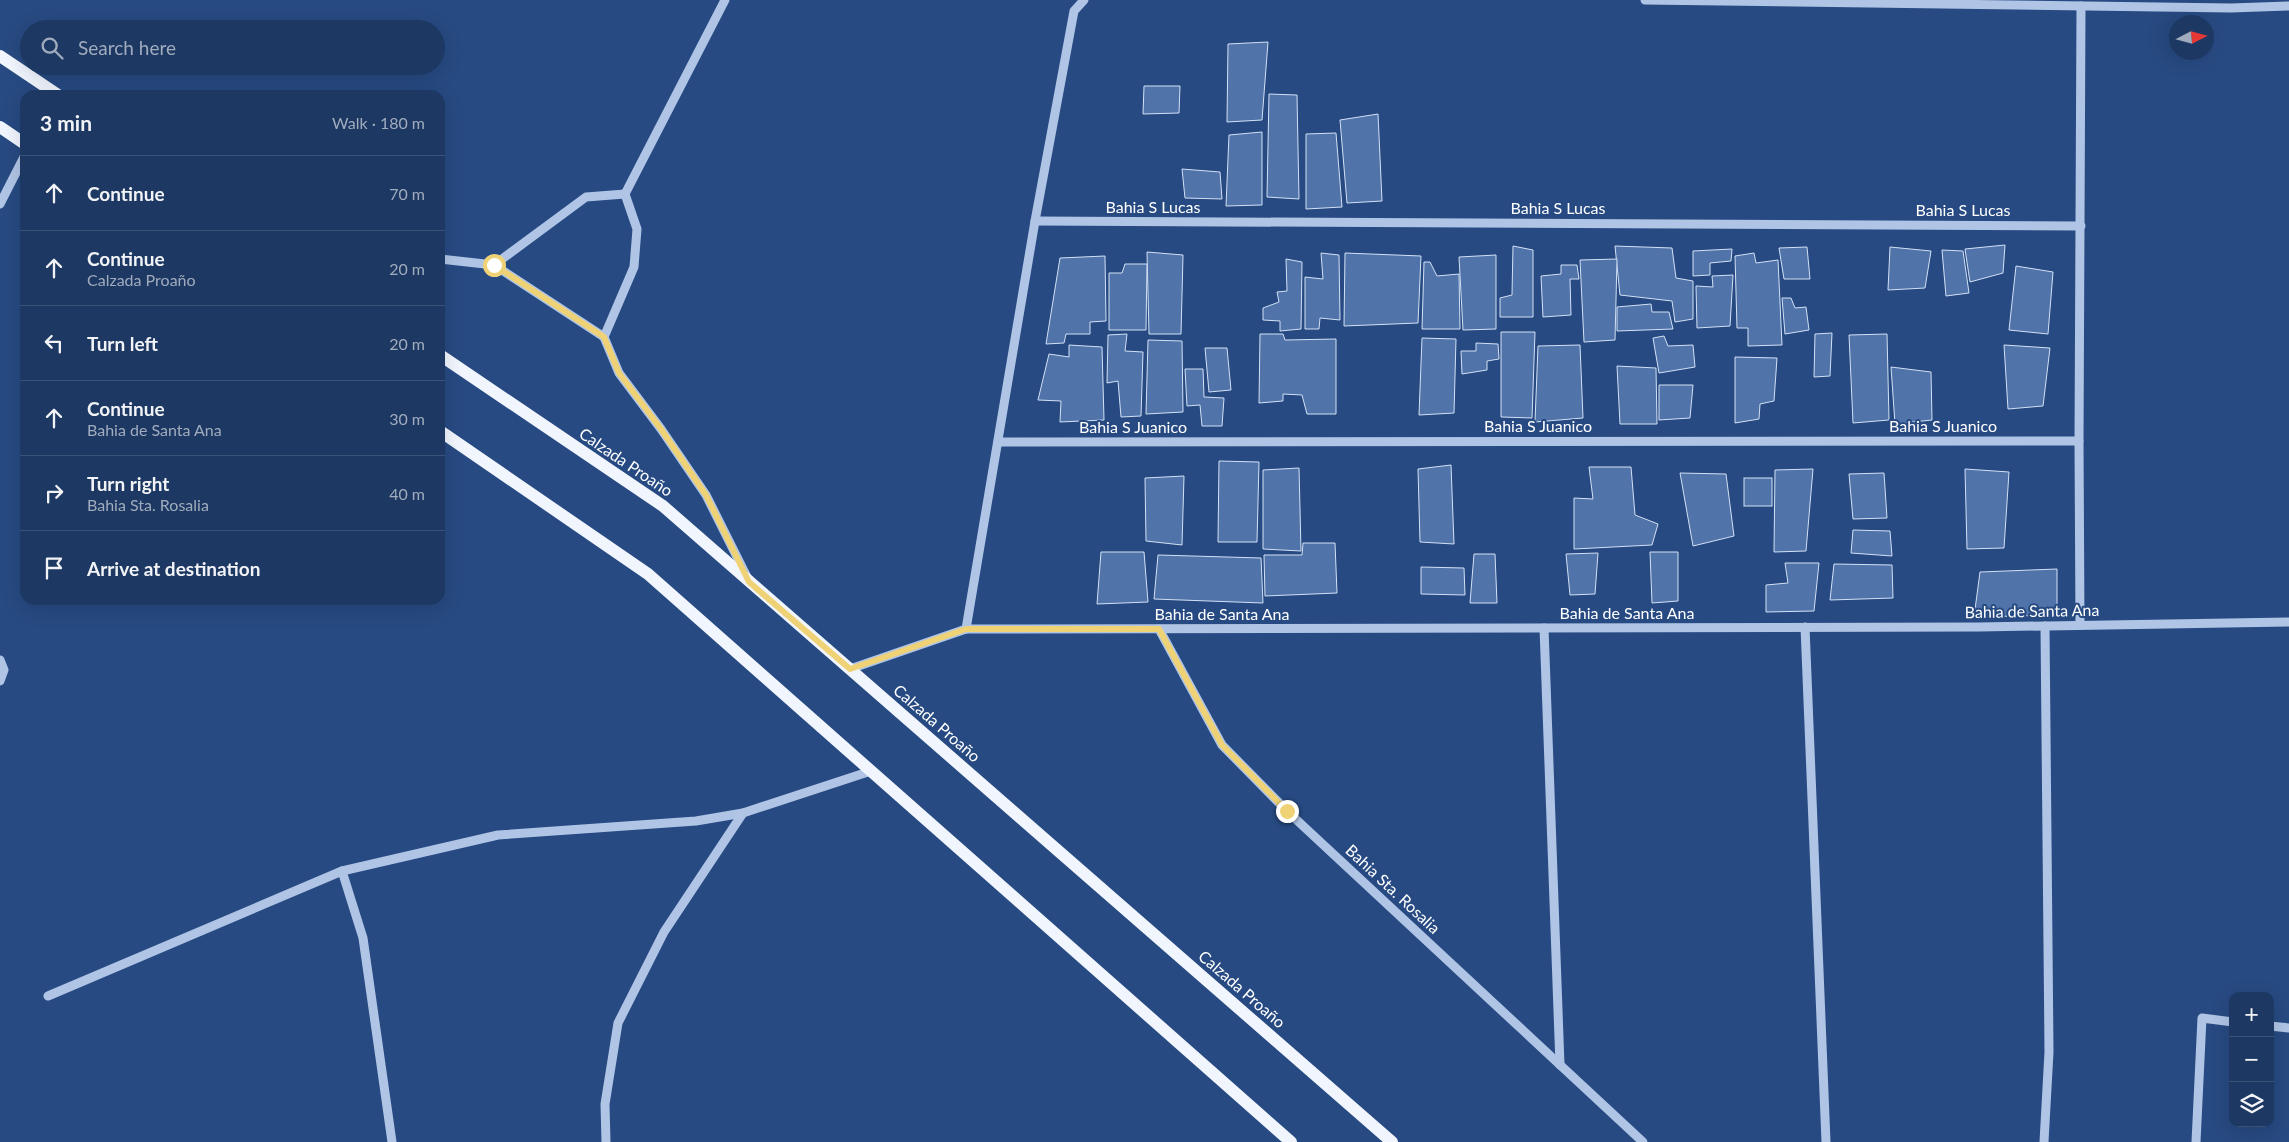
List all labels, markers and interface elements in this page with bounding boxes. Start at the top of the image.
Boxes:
north arrow [2169,15,2214,60]
search box [20,20,445,75]
icon: search [38,34,66,62]
text: Search here [78,36,176,59]
text: 3 min [40,110,92,135]
text: Walk · 180 m [332,113,425,132]
icon: ahead [40,179,68,207]
text: Continue [87,182,165,205]
text: 70 m [389,184,425,203]
street label: Bahia S Lucas [1106,197,1201,216]
street label: Bahia S Lucas [1511,198,1606,217]
street label: Bahia S Lucas [1916,200,2011,219]
text: Continue [87,247,165,270]
icon: ahead [40,254,68,282]
route start [483,254,506,277]
text: 20 m [389,259,425,278]
text: Calzada Proaño [87,270,196,289]
icon: left [40,329,68,357]
text: Turn left [87,332,158,355]
text: 20 m [389,334,425,353]
text: Continue [87,397,165,420]
icon: ahead [40,404,68,432]
text: 30 m [389,409,425,428]
street label: Bahia S Juanico [1484,416,1592,435]
street label: Bahia S Juanico [1889,416,1997,435]
street label: Bahia S Juanico [1079,417,1187,436]
text: Bahia de Santa Ana [87,420,222,439]
street label: Calzada Proaño [576,423,677,500]
text: Turn right [87,472,169,495]
icon: right [40,479,68,507]
text: 40 m [389,484,425,503]
text: Bahia Sta. Rosalia [87,495,209,514]
icon: arrive [40,554,68,582]
text: Arrive at destination [87,557,260,580]
street label: Bahia de Santa Ana [1964,600,2100,621]
street label: Bahia de Santa Ana [1560,603,1694,622]
street label: Bahia de Santa Ana [1155,604,1289,623]
street label: Calzada Proaño [890,680,985,765]
route end [1276,800,1299,823]
street label: Bahia Sta. Rosalia [1342,840,1444,937]
street label: Calzada Proaño [1195,946,1290,1031]
map controls [2229,992,2274,1127]
button: + [2229,992,2274,1037]
button: − [2229,1037,2274,1082]
button: layers [2229,1082,2274,1127]

